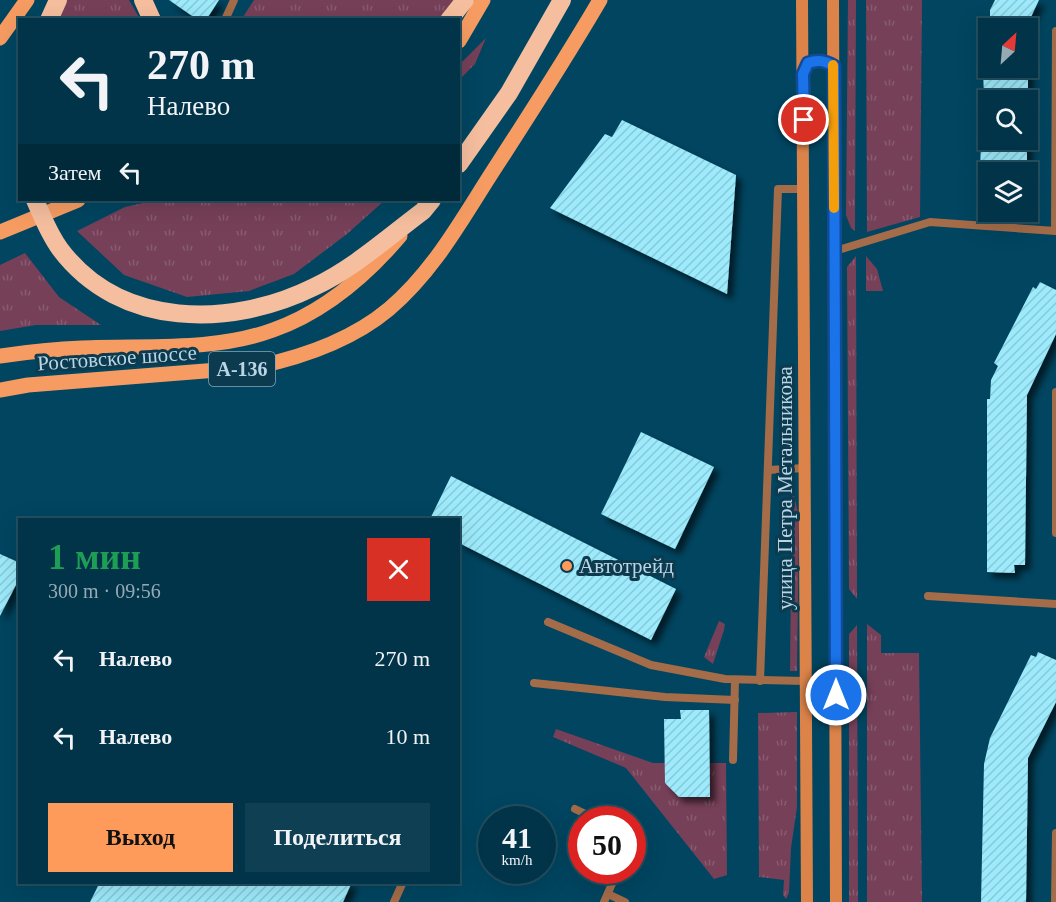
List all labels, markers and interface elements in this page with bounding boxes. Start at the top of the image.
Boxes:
north arrow [978,18,1038,78]
map controls [978,18,1038,222]
icon: left [48,42,126,120]
text: 270 m [147,42,256,88]
button: search [978,90,1038,150]
text: Налево [147,91,230,121]
pin [778,94,829,145]
icon: arrive [787,103,820,136]
icon: left [114,156,147,189]
text: Затем [48,160,102,185]
button: layers [978,162,1038,222]
street label: Ростовское шоссе [36,340,198,376]
road number: А-136 [209,352,275,386]
street label: улица Петра Метальникова [773,365,797,610]
text: 1 мин [48,537,141,577]
button: close [367,538,430,601]
place label: Автотрейд [579,554,674,578]
marker: Автотрейд [560,559,574,573]
text: 300 m · 09:56 [48,580,161,602]
icon: left [48,643,81,676]
text: Налево [99,646,172,671]
text: 270 m [374,646,430,671]
position arrow [804,663,868,727]
icon: left [48,721,81,754]
text: Налево [99,724,172,749]
text: 10 m [385,724,430,749]
button: Выход [48,803,233,872]
button: Поделиться [245,803,430,872]
speed limit sign: 50 [568,806,646,884]
text: 41 [502,821,532,854]
text: km/h [502,852,532,868]

